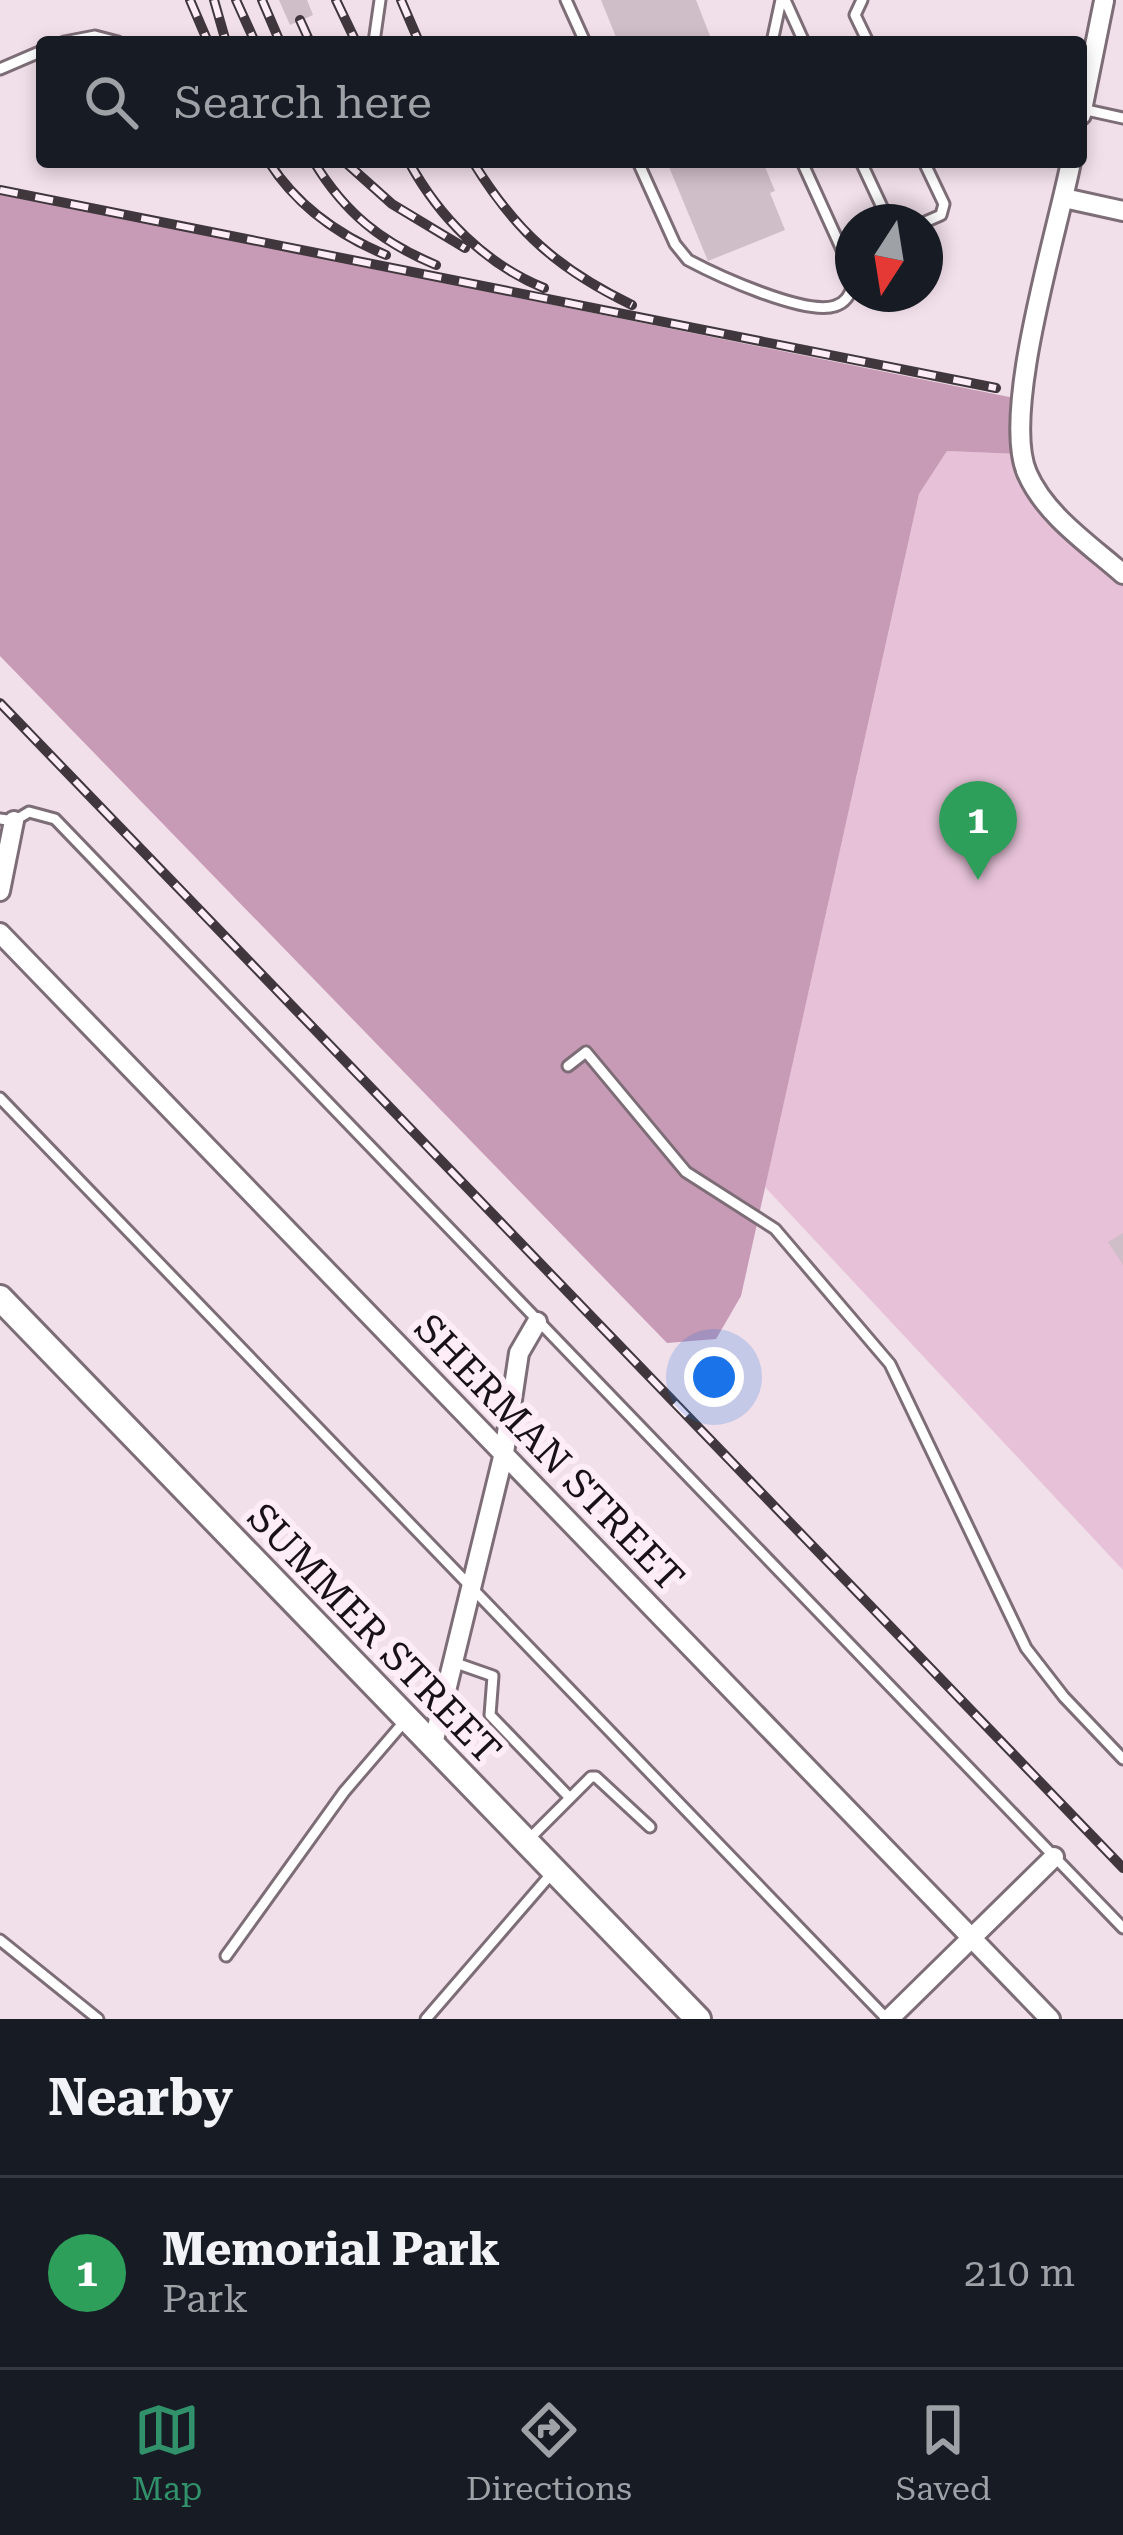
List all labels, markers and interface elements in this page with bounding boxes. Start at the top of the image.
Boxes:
search box [36,36,1087,168]
icon: search [78,69,144,135]
text: Search here [174,76,432,129]
north arrow [835,204,943,312]
pin: 1 [939,781,1017,880]
street label: SHERMAN STREET [405,1305,693,1601]
your location [684,1347,744,1407]
street label: SUMMER STREET [238,1494,510,1774]
text: Nearby [48,2068,233,2127]
text: Memorial Park [162,2223,500,2276]
text: 1 [76,2250,98,2296]
text: 210 m [964,2250,1075,2296]
text: Park [162,2276,248,2322]
tab: Map [132,2397,202,2508]
tab: Directions [466,2397,632,2508]
tab: Saved [896,2397,991,2508]

